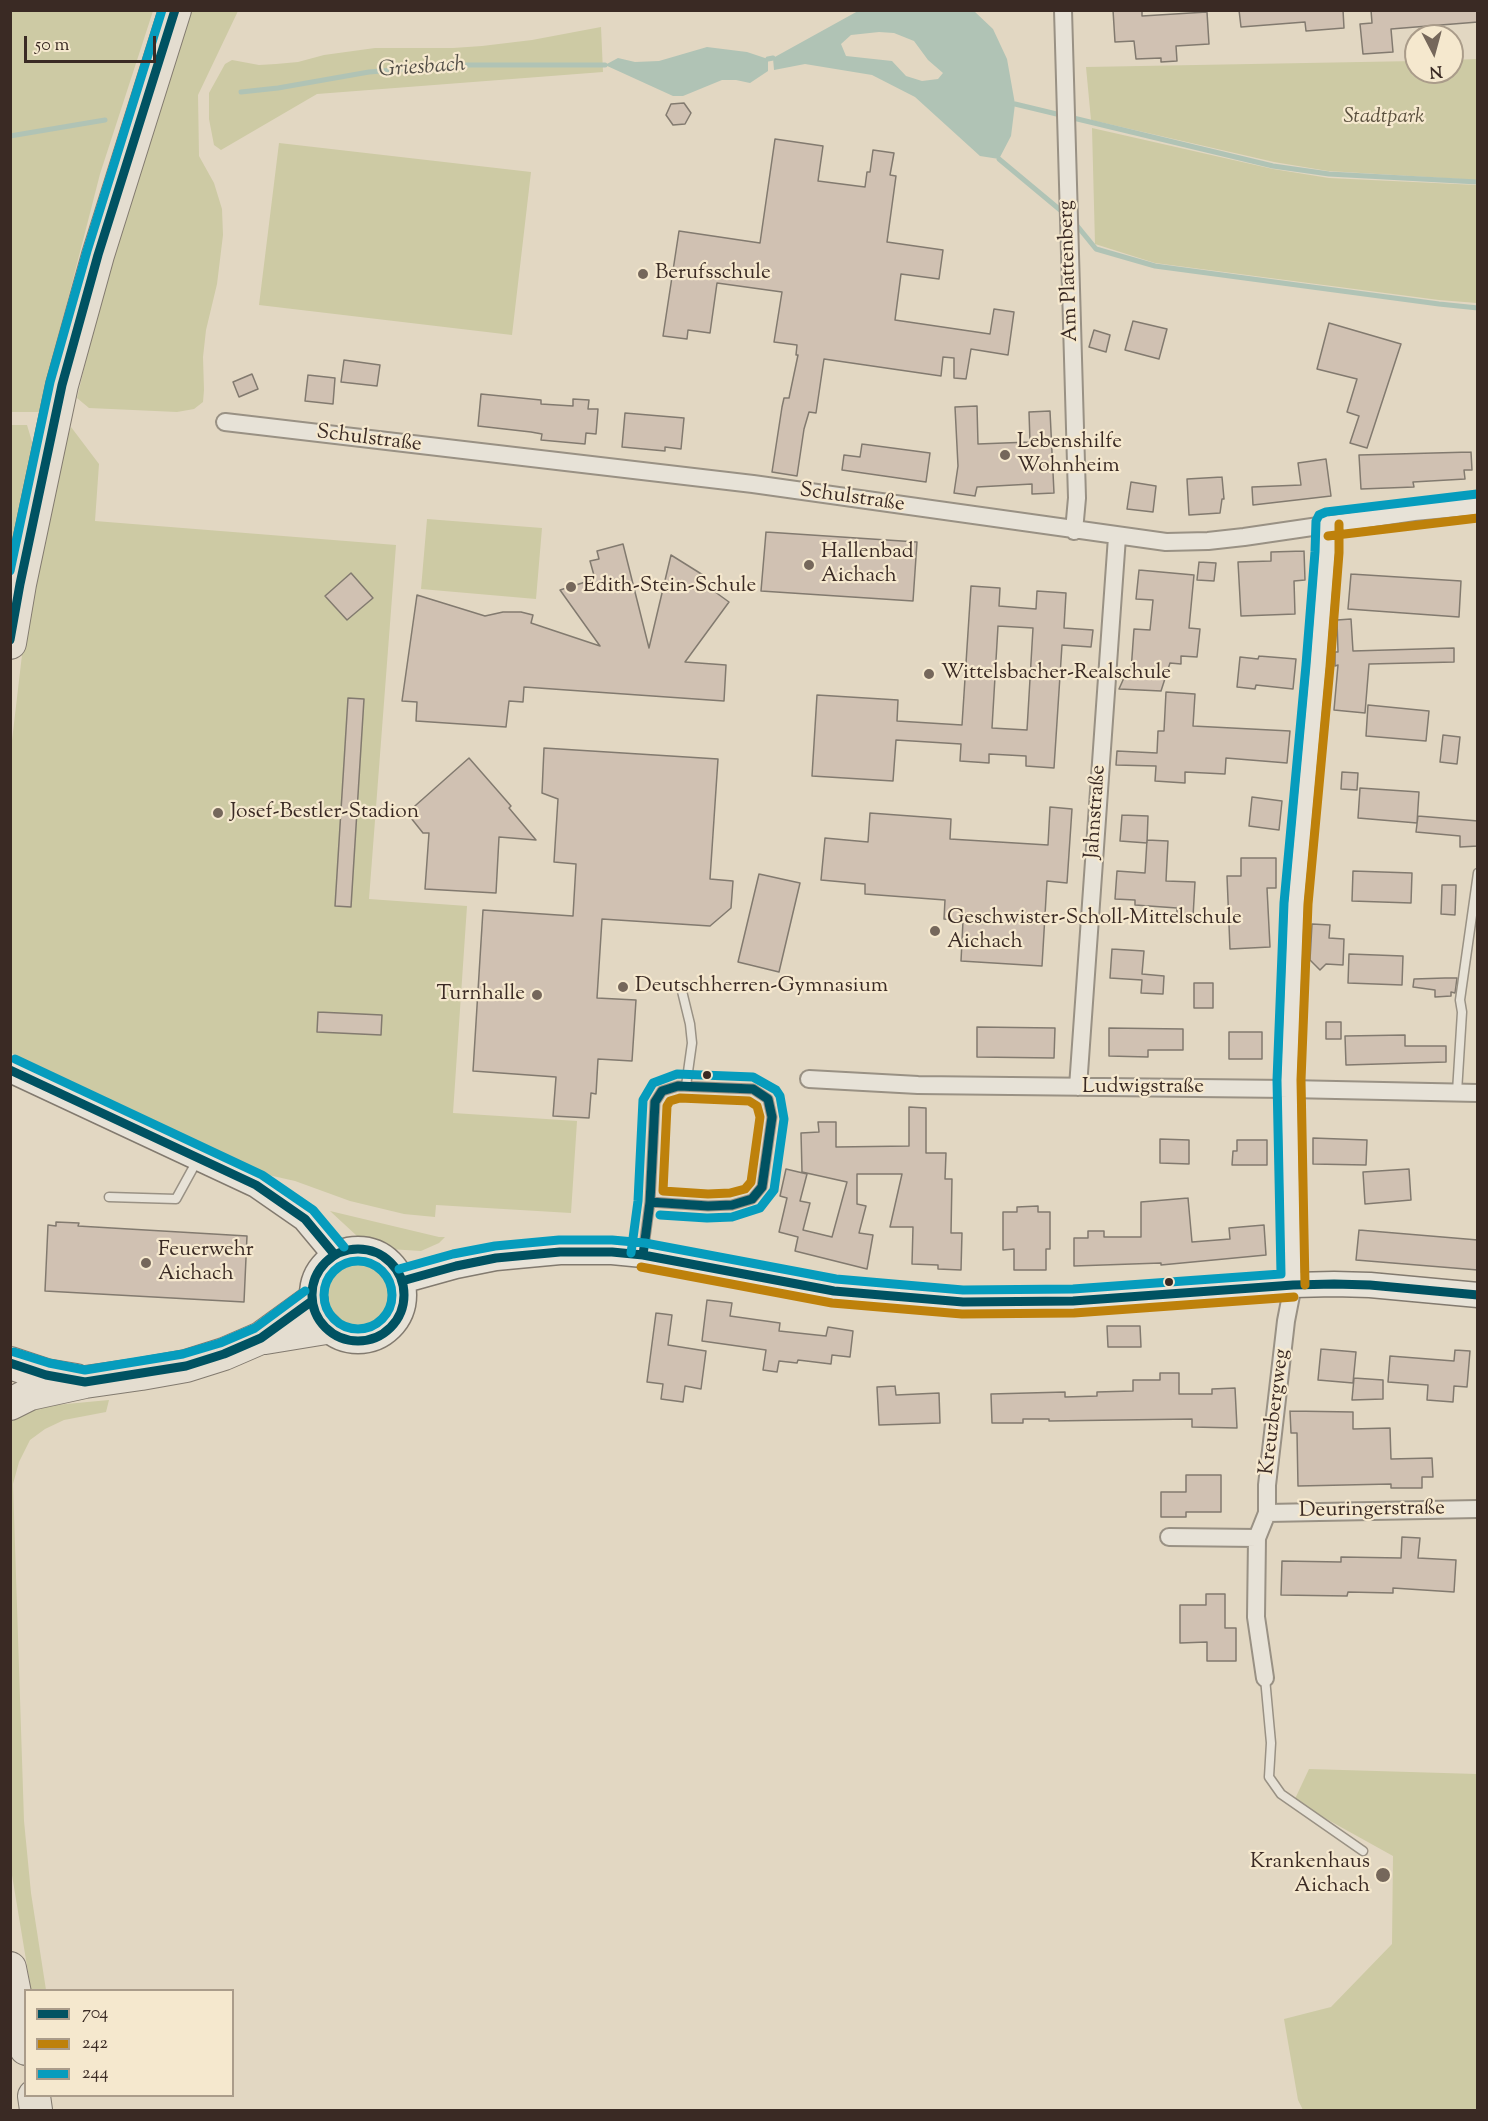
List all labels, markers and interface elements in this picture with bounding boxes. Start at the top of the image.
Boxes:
scale bar [27,24,159,62]
north arrow [1404,24,1464,84]
text: 50 m [35,33,69,59]
water label: Griesbach [378,53,466,85]
text: N [1428,58,1443,83]
park label: Stadtpark [1344,105,1424,131]
street label: Am Plattenberg [1055,200,1085,342]
place label: Berufsschule [655,261,771,287]
marker: Berufsschule [636,267,650,281]
street label: Schulstraße [315,421,423,459]
place label: Lebenshilfe Wohnheim [1017,430,1122,480]
marker: Lebenshilfe Wohnheim [998,448,1012,462]
street label: Schulstraße [798,479,906,519]
place label: Hallenbad Aichach [821,540,914,590]
marker: Hallenbad Aichach [802,558,816,572]
place label: Edith-Stein-Schule [583,574,756,600]
marker: Edith-Stein-Schule [564,580,578,594]
place label: Wittelsbacher-Realschule [941,661,1171,687]
marker: Wittelsbacher-Realschule [922,667,936,681]
street label: Jahnstraße [1081,764,1113,860]
place label: Josef-Bestler-Stadion [230,800,419,826]
marker: Josef-Bestler-Stadion [211,806,225,820]
place label: Geschwister-Scholl-Mittelschule Aichach [947,906,1242,956]
marker: Geschwister-Scholl-Mittelschule Aichach [928,924,942,938]
place label: Deutschherren-Gymnasium [635,974,888,1000]
marker: Deutschherren-Gymnasium [616,980,630,994]
place label: Turnhalle [436,982,525,1008]
marker: Turnhalle [530,988,544,1002]
unlabelled marker [701,1069,713,1081]
street label: Ludwigstraße [1082,1075,1204,1101]
place label: Feuerwehr Aichach [158,1238,254,1288]
marker: Feuerwehr Aichach [139,1256,153,1270]
unlabelled marker [1163,1276,1175,1288]
street label: Kreuzbergweg [1256,1348,1296,1476]
street label: Deuringerstraße [1299,1497,1445,1525]
place label: Krankenhaus Aichach [1250,1850,1370,1900]
marker: Krankenhaus Aichach [1374,1866,1392,1884]
legend [24,1989,234,2097]
text: 704 [82,2001,108,2027]
text: 242 [82,2031,108,2057]
text: 244 [82,2061,109,2087]

